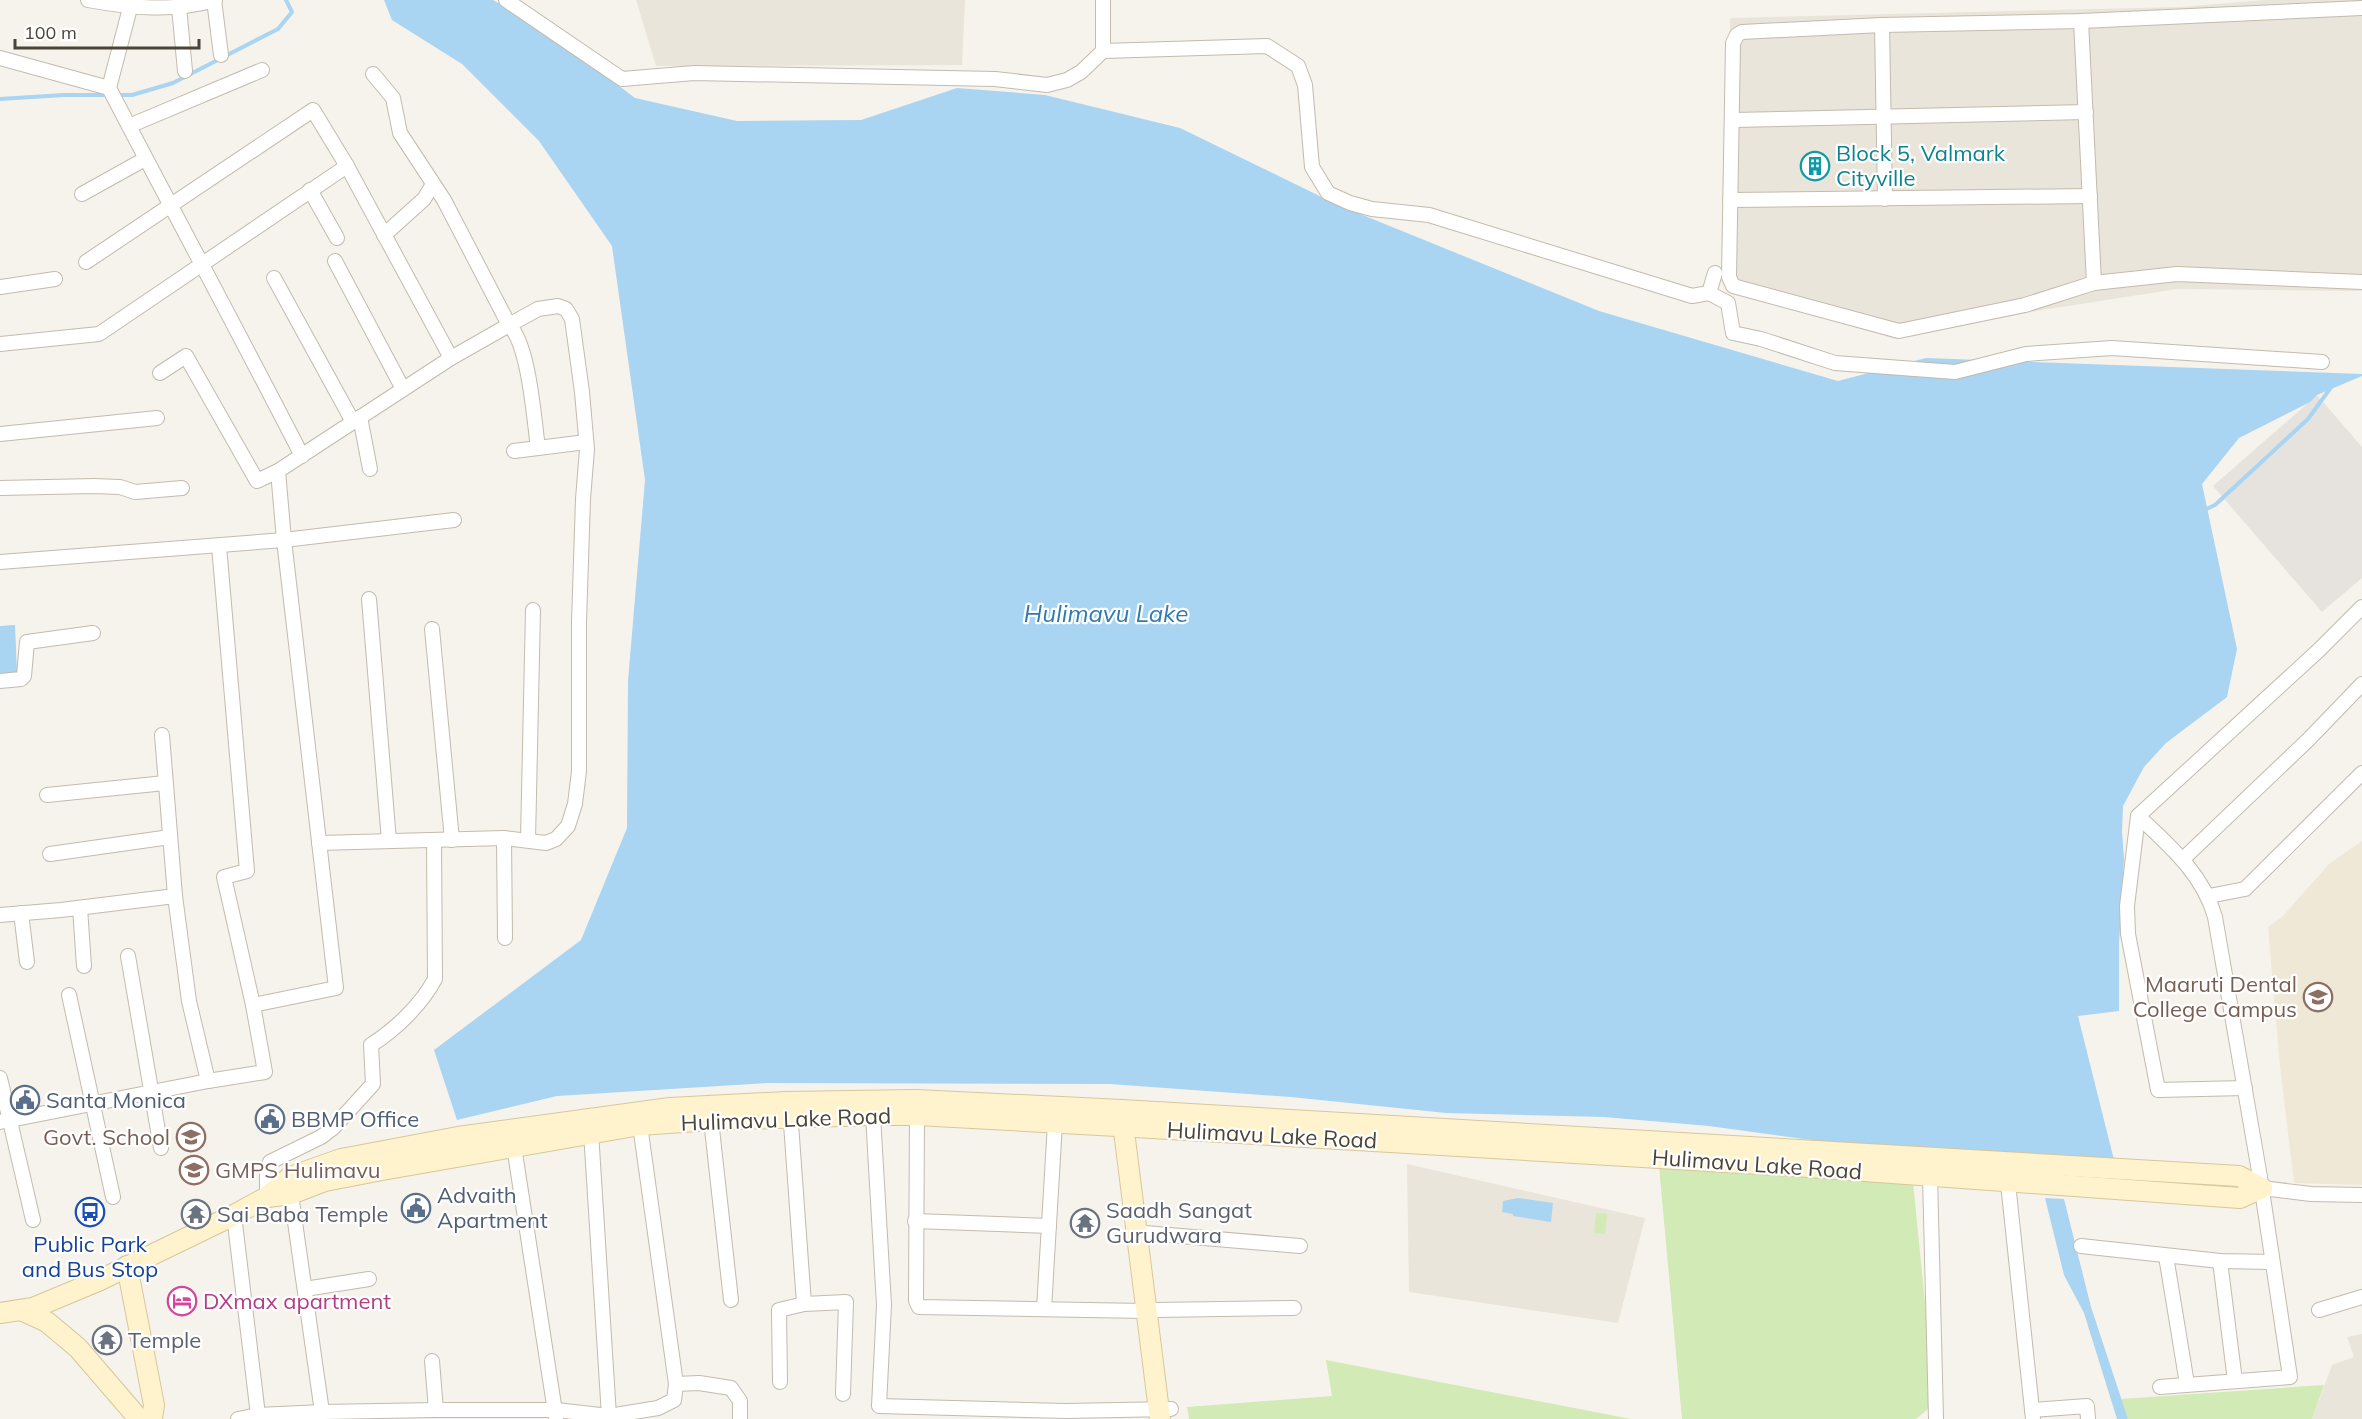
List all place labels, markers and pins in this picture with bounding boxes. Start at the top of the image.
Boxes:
place label: Block 5, Valmark Cityville [1836,139,2006,192]
building icon: Block 5, Valmark Cityville [1799,150,1831,182]
place label: Maaruti Dental College Campus [2133,970,2297,1023]
school or university icon: Maaruti Dental College Campus [2302,981,2334,1013]
public building icon: Santa Monica [9,1084,41,1116]
place label: Santa Monica [46,1086,186,1114]
public building icon: BBMP Office [254,1103,286,1135]
place label: BBMP Office [291,1105,419,1133]
school or university icon: Govt. School [175,1121,207,1153]
place label: Govt. School [43,1123,170,1151]
school or university icon: GMPS Hulimavu [178,1154,210,1186]
place label: GMPS Hulimavu [215,1156,381,1184]
place label: Advaith Apartment [437,1181,548,1234]
public building icon: Advaith Apartment [400,1192,432,1224]
bus stop icon: Public Park and Bus Stop [74,1196,106,1228]
place label: Saadh Sangat Gurudwara [1106,1196,1252,1249]
temple icon: Sai Baba Temple [180,1198,212,1230]
place label: Sai Baba Temple [217,1200,388,1228]
temple icon: Saadh Sangat Gurudwara [1069,1207,1101,1239]
place label: Public Park and Bus Stop [22,1230,158,1283]
hotel icon: DXmax apartment [166,1285,198,1317]
place label: DXmax apartment [203,1287,391,1315]
temple icon: Temple [91,1324,123,1356]
place label: Temple [128,1326,201,1354]

